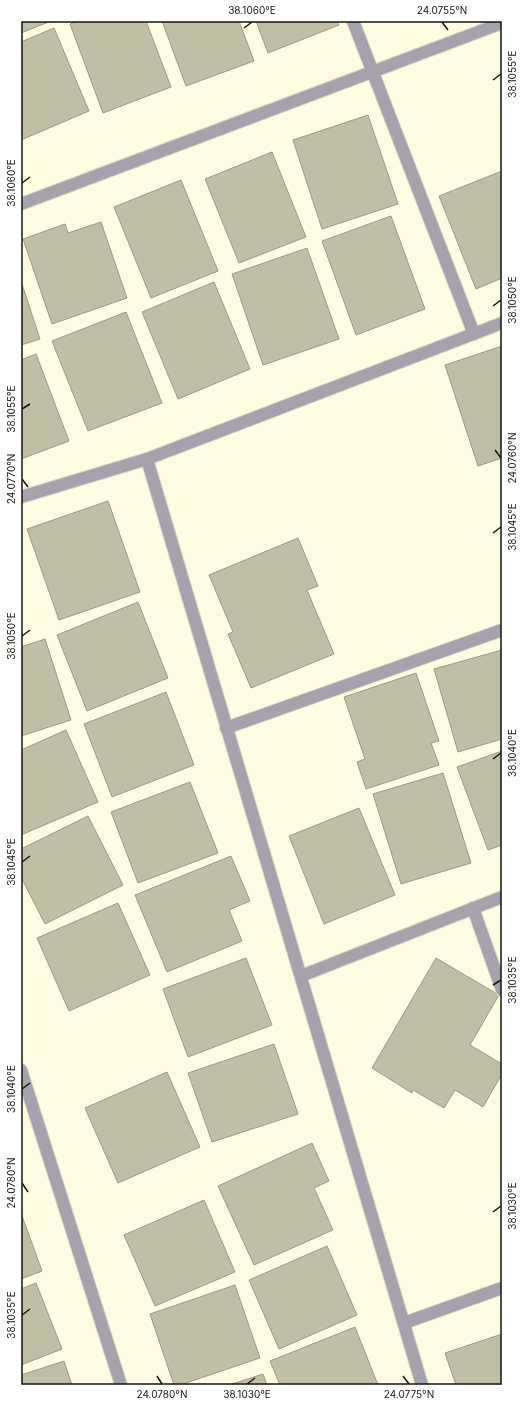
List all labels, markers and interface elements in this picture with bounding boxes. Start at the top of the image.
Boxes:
text: 38.1060°E [228,4,276,16]
text: 24.0755°N [417,4,467,16]
text: 38.1055°E [506,50,518,98]
text: 38.1060°E [5,159,17,207]
text: 38.1050°E [506,276,518,324]
text: 38.1055°E [5,385,17,433]
text: 24.0760°N [506,433,518,483]
text: 24.0770°N [5,454,17,504]
text: 38.1045°E [506,503,518,551]
text: 38.1050°E [5,612,17,660]
text: 38.1040°E [506,729,518,777]
text: 38.1045°E [5,838,17,886]
text: 38.1035°E [506,956,518,1004]
text: 38.1040°E [5,1065,17,1113]
text: 24.0780°N [5,1158,17,1208]
text: 38.1030°E [506,1182,518,1230]
text: 38.1035°E [5,1291,17,1339]
text: 24.0780°N [137,1388,187,1400]
text: 38.1030°E [223,1388,271,1400]
text: 24.0775°N [384,1388,434,1400]

